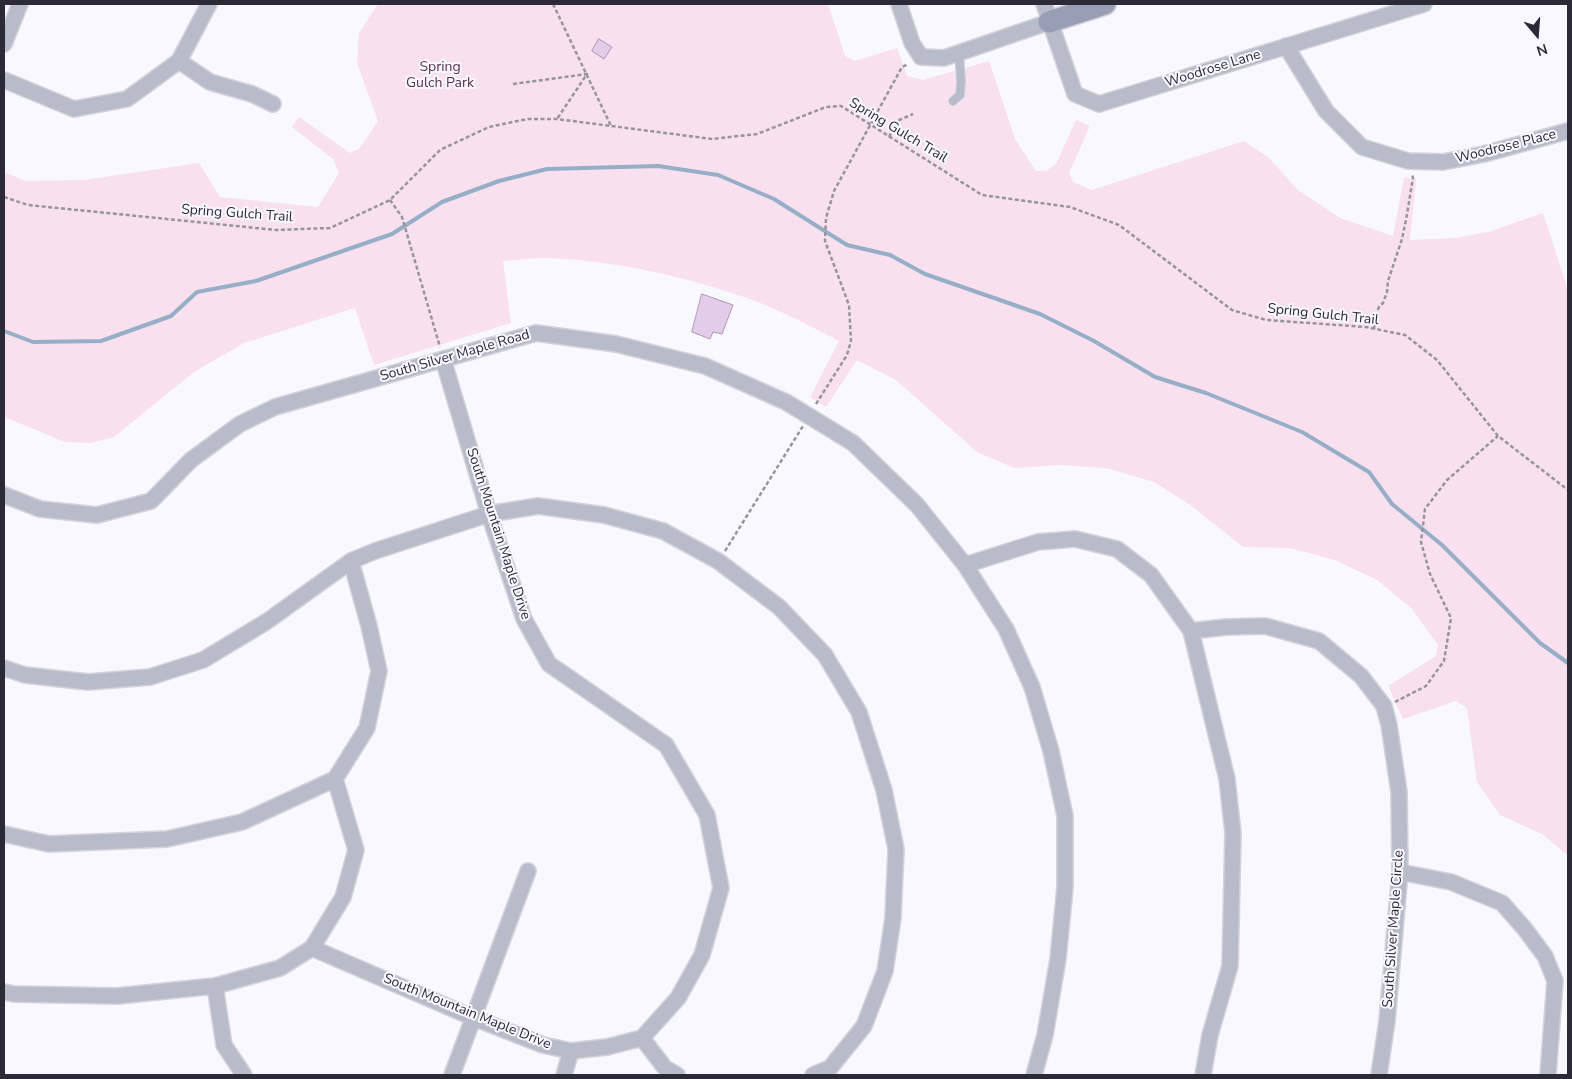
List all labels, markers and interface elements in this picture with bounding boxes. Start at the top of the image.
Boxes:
north arrow [1512,10,1562,60]
text: N [1534,39,1550,60]
street label: Woodrose Lane [1163,46,1263,92]
park label: Spring Gulch Park [406,60,474,92]
street label: Spring Gulch Trail [846,95,950,167]
street label: Woodrose Place [1454,126,1558,168]
street label: Spring Gulch Trail [181,202,293,226]
street label: Spring Gulch Trail [1266,301,1380,329]
street label: South Silver Maple Road [378,327,532,385]
street label: South Mountain Maple Drive [462,446,534,622]
street label: South Silver Maple Circle [1380,850,1408,1008]
street label: South Mountain Maple Drive [381,971,553,1053]

